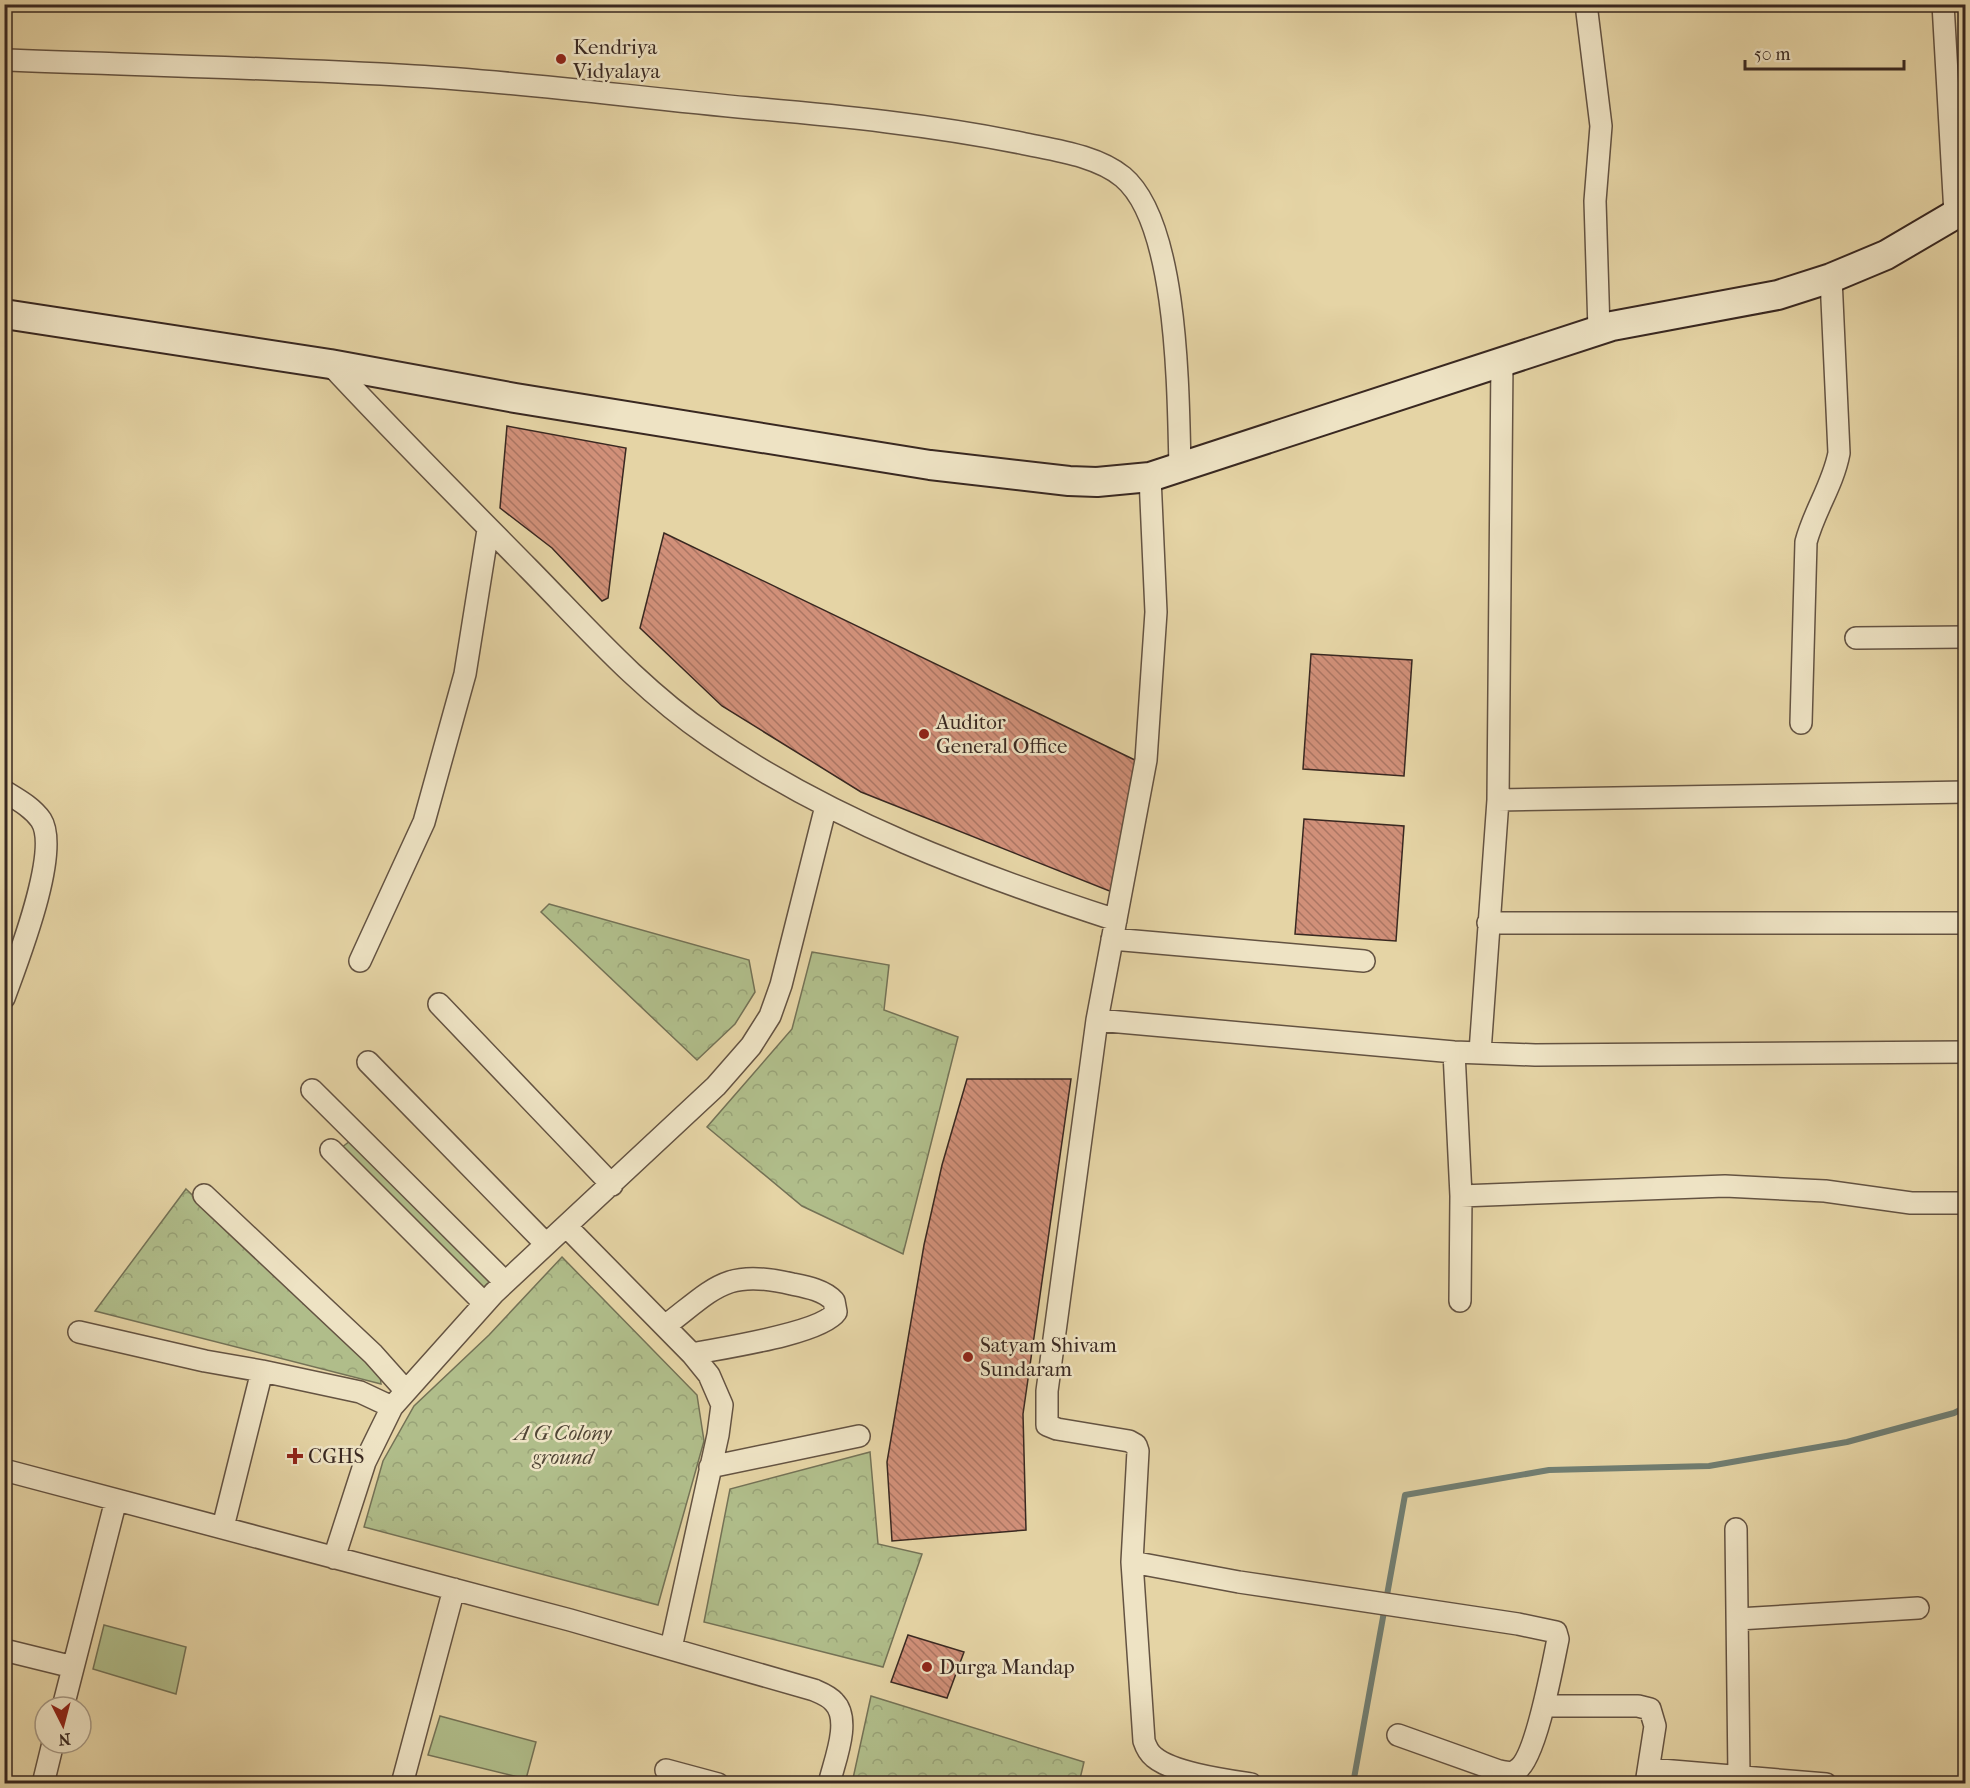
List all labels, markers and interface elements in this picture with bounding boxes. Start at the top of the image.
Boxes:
scale bar [1745,33,1904,71]
place label: Kendriya Vidyalaya [572,35,661,83]
text: 50 m [1754,44,1791,65]
marker: Kendriya Vidyalaya [554,52,568,66]
place label: Auditor General Office [935,710,1067,758]
marker: Auditor General Office [917,727,931,741]
place label: Satyam Shivam Sundaram [980,1333,1117,1381]
marker: Satyam Shivam Sundaram [961,1350,975,1364]
park label: A G Colony ground [511,1421,613,1469]
place label: CGHS [308,1444,364,1468]
marker: CGHS [286,1447,304,1465]
place label: Durga Mandap [939,1655,1075,1679]
marker: Durga Mandap [920,1660,934,1674]
north arrow [33,1695,93,1755]
text: N [57,1729,72,1750]

